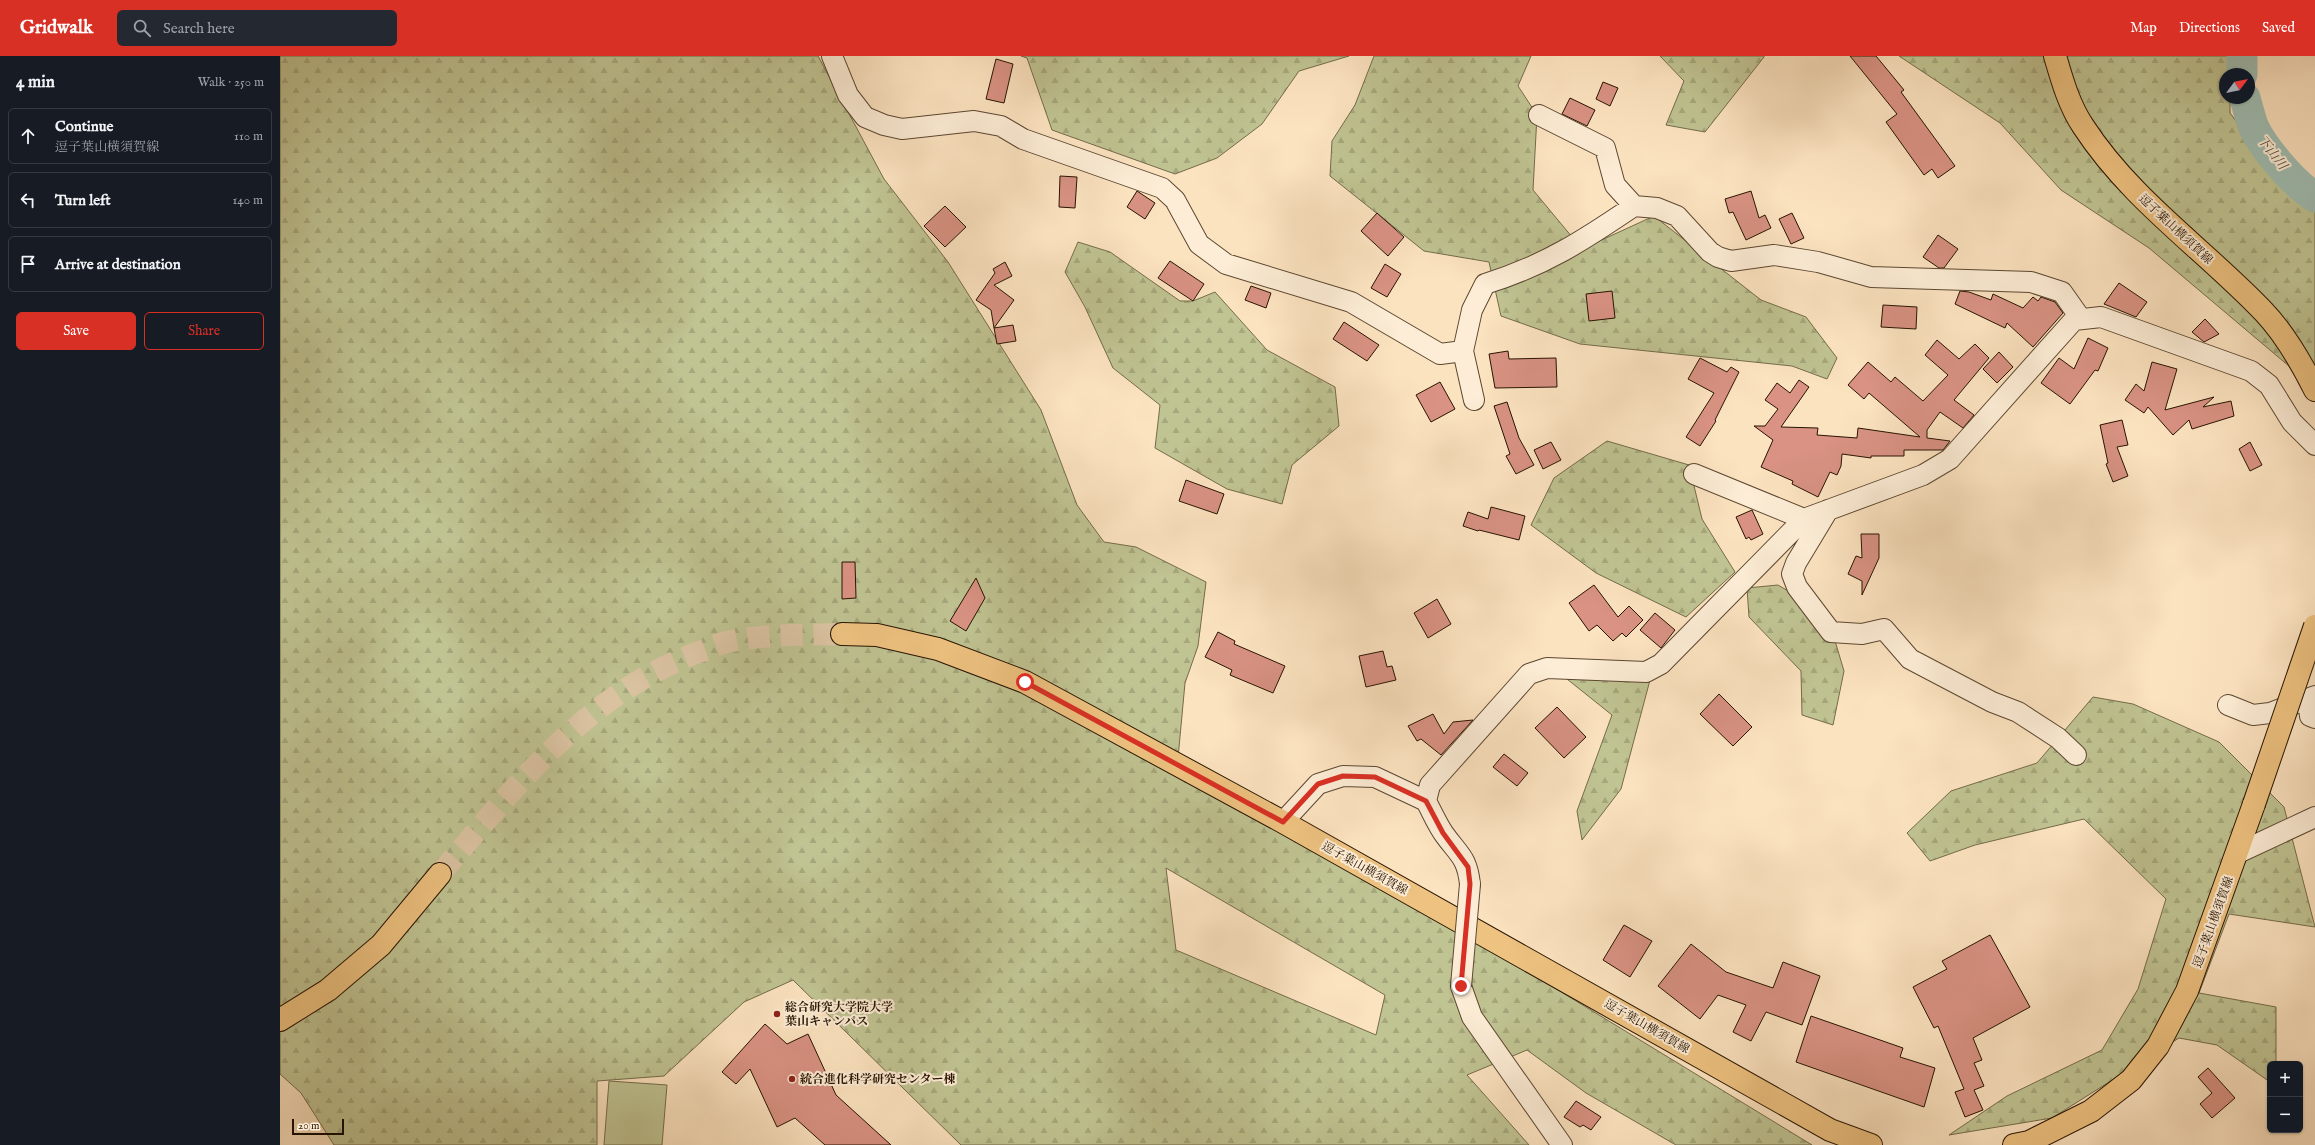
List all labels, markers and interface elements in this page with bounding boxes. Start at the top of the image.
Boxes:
search box [117,10,397,46]
text: Gridwalk [20,16,93,40]
icon: search [131,17,153,39]
text: Search here [163,19,235,38]
text: Map [2130,19,2157,37]
text: Directions [2179,19,2240,37]
text: Saved [2262,19,2295,37]
north arrow [2219,68,2255,104]
text: 4 min [16,72,55,93]
text: Walk · 250 m [198,74,264,91]
text: Continue [55,117,113,136]
icon: ahead [17,125,39,147]
text: 110 m [234,128,263,145]
water label: 下山川 [2253,132,2292,175]
text: 逗子葉山横須賀線 [55,139,159,156]
icon: left [17,189,39,211]
text: Turn left [55,191,111,210]
street label: 逗子葉山横須賀線 [2135,191,2216,268]
text: 140 m [233,192,263,209]
icon: arrive [17,253,39,275]
text: Arrive at destination [55,255,181,274]
button: Save [16,312,136,350]
button: Share [144,312,264,350]
route start [1016,673,1034,691]
street label: 逗子葉山横須賀線 [1319,839,1410,898]
street label: 逗子葉山横須賀線 [2190,874,2237,970]
route end [1452,977,1470,995]
street label: 逗子葉山横須賀線 [1601,996,1692,1057]
place label: 総合研究大学院大学 葉山キャンパス [785,1000,893,1029]
marker: 総合研究大学院大学 葉山キャンパス [772,1009,782,1019]
map controls [2267,1061,2303,1133]
button: + [2267,1061,2303,1097]
place label: 統合進化科学研究センター棟 [800,1072,956,1087]
marker: 統合進化科学研究センター棟 [787,1074,797,1084]
button: − [2267,1097,2303,1133]
scale bar [292,1117,344,1136]
text: 20 m [298,1119,319,1133]

